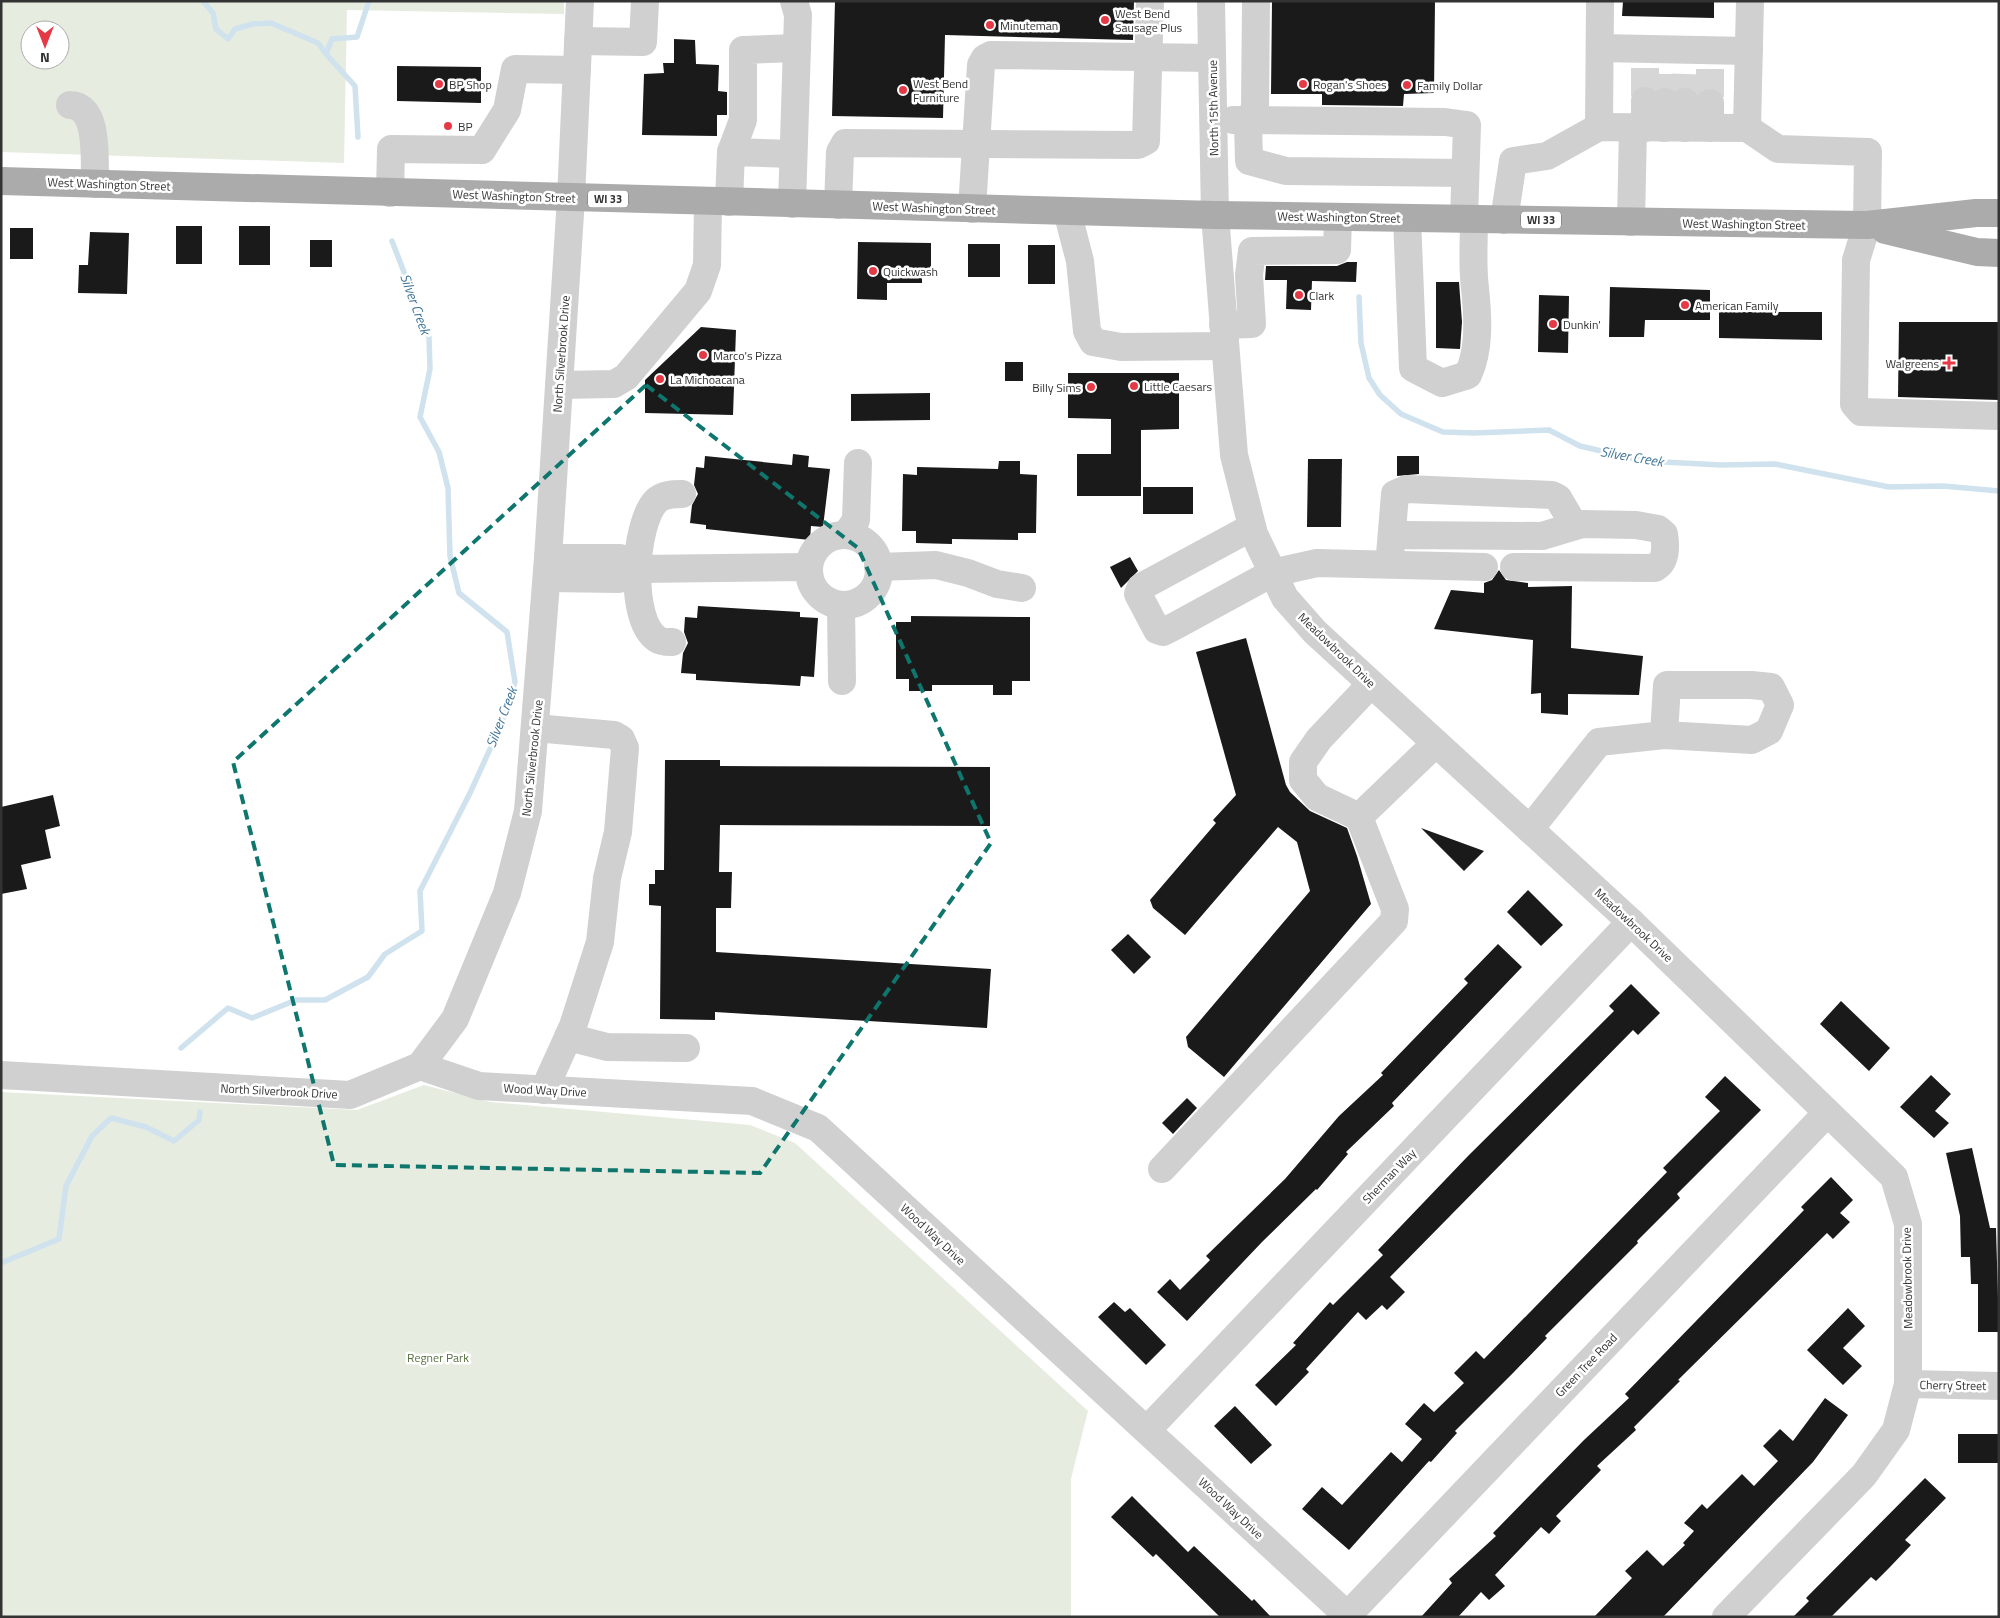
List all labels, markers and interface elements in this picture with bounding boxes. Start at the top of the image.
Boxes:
place label: West Bend Sausage Plus [1115,4,1183,37]
marker: West Bend Sausage Plus [1099,14,1111,26]
place label: Minuteman [1000,16,1058,35]
marker: Minuteman [984,19,996,31]
north arrow [20,20,70,70]
text: N [40,48,50,69]
street label: North 15th Avenue [1203,60,1223,156]
place label: West Bend Furniture [913,74,968,107]
place label: BP Shop [449,75,492,94]
place label: Rogan's Shoes [1313,75,1387,94]
place label: Family Dollar [1417,76,1483,95]
marker: BP Shop [433,78,445,90]
marker: Rogan's Shoes [1297,78,1309,90]
marker: Family Dollar [1401,79,1413,91]
marker: West Bend Furniture [897,84,909,96]
place label: BP [458,117,473,136]
marker: BP [442,120,454,132]
street label: West Washington Street [47,172,172,196]
street label: West Washington Street [452,184,577,208]
road number: WI 33 [588,190,628,208]
street label: West Washington Street [872,196,997,220]
street label: West Washington Street [1277,206,1402,228]
road number: WI 33 [1521,212,1561,228]
street label: West Washington Street [1682,213,1807,235]
place label: Quickwash [883,262,938,281]
marker: Quickwash [867,265,879,277]
water label: Silver Creek [395,271,437,339]
place label: Clark [1309,286,1334,305]
marker: Clark [1293,289,1305,301]
street label: North Silverbrook Drive [547,295,575,413]
place label: American Family [1695,296,1779,315]
marker: American Family [1679,299,1691,311]
place label: Dunkin' [1563,315,1601,334]
marker: Dunkin' [1547,318,1559,330]
place label: Marco's Pizza [713,346,782,365]
marker: Marco's Pizza [697,349,709,361]
place label: Walgreens [1885,354,1939,373]
marker: Walgreens [1943,357,1955,369]
place label: La Michoacana [670,370,745,389]
marker: La Michoacana [654,373,666,385]
place label: Little Caesars [1144,377,1213,396]
place label: Billy Sims [1032,378,1081,397]
marker: Little Caesars [1128,380,1140,392]
marker: Billy Sims [1085,381,1097,393]
water label: Silver Creek [1599,440,1667,472]
street label: Meadowbrook Drive [1294,608,1380,692]
water label: Silver Creek [480,682,523,750]
street label: North Silverbrook Drive [516,699,548,817]
street label: Meadowbrook Drive [1590,883,1678,967]
street label: North Silverbrook Drive [220,1078,338,1104]
street label: Wood Way Drive [503,1078,587,1102]
street label: Sherman Way [1358,1144,1420,1208]
street label: Wood Way Drive [896,1199,970,1269]
street label: Meadowbrook Drive [1897,1227,1917,1329]
street label: Green Tree Road [1550,1329,1622,1401]
park label: Regner Park [407,1348,469,1367]
street label: Cherry Street [1919,1375,1987,1395]
street label: Wood Way Drive [1194,1473,1268,1543]

